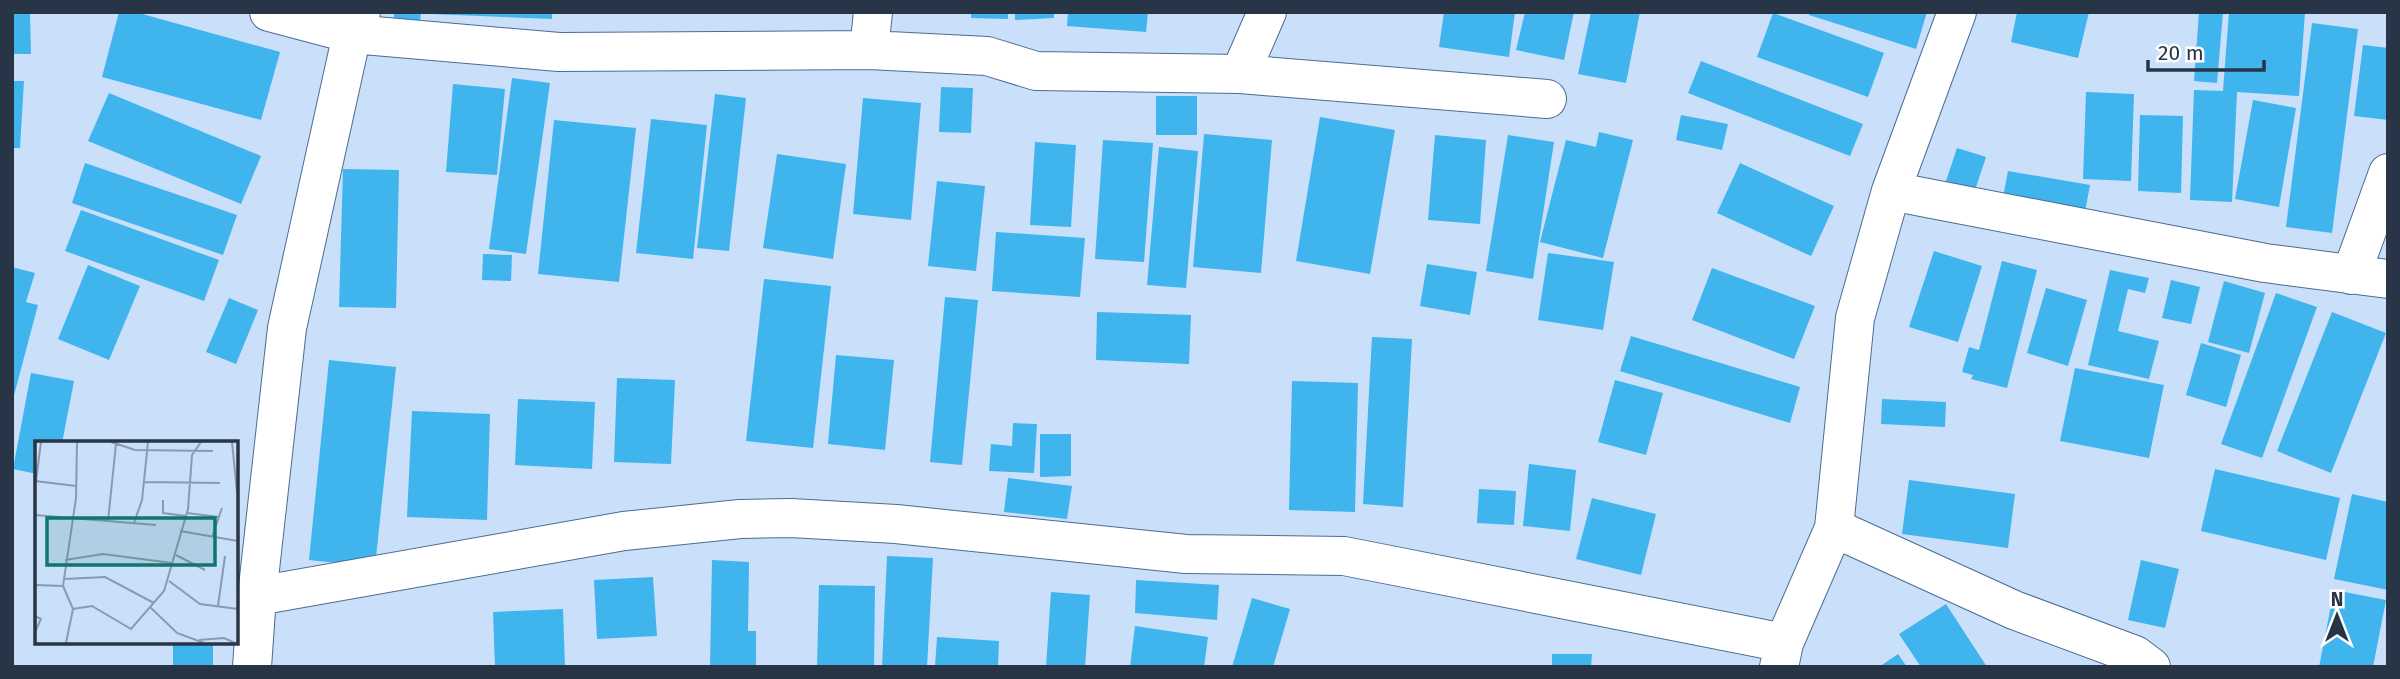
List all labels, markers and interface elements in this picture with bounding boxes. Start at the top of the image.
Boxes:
scale bar [2148,28,2264,72]
text: 20 m [2158,40,2204,66]
inset map [35,441,238,644]
north arrow [2302,581,2372,651]
text: N [2331,588,2343,611]

